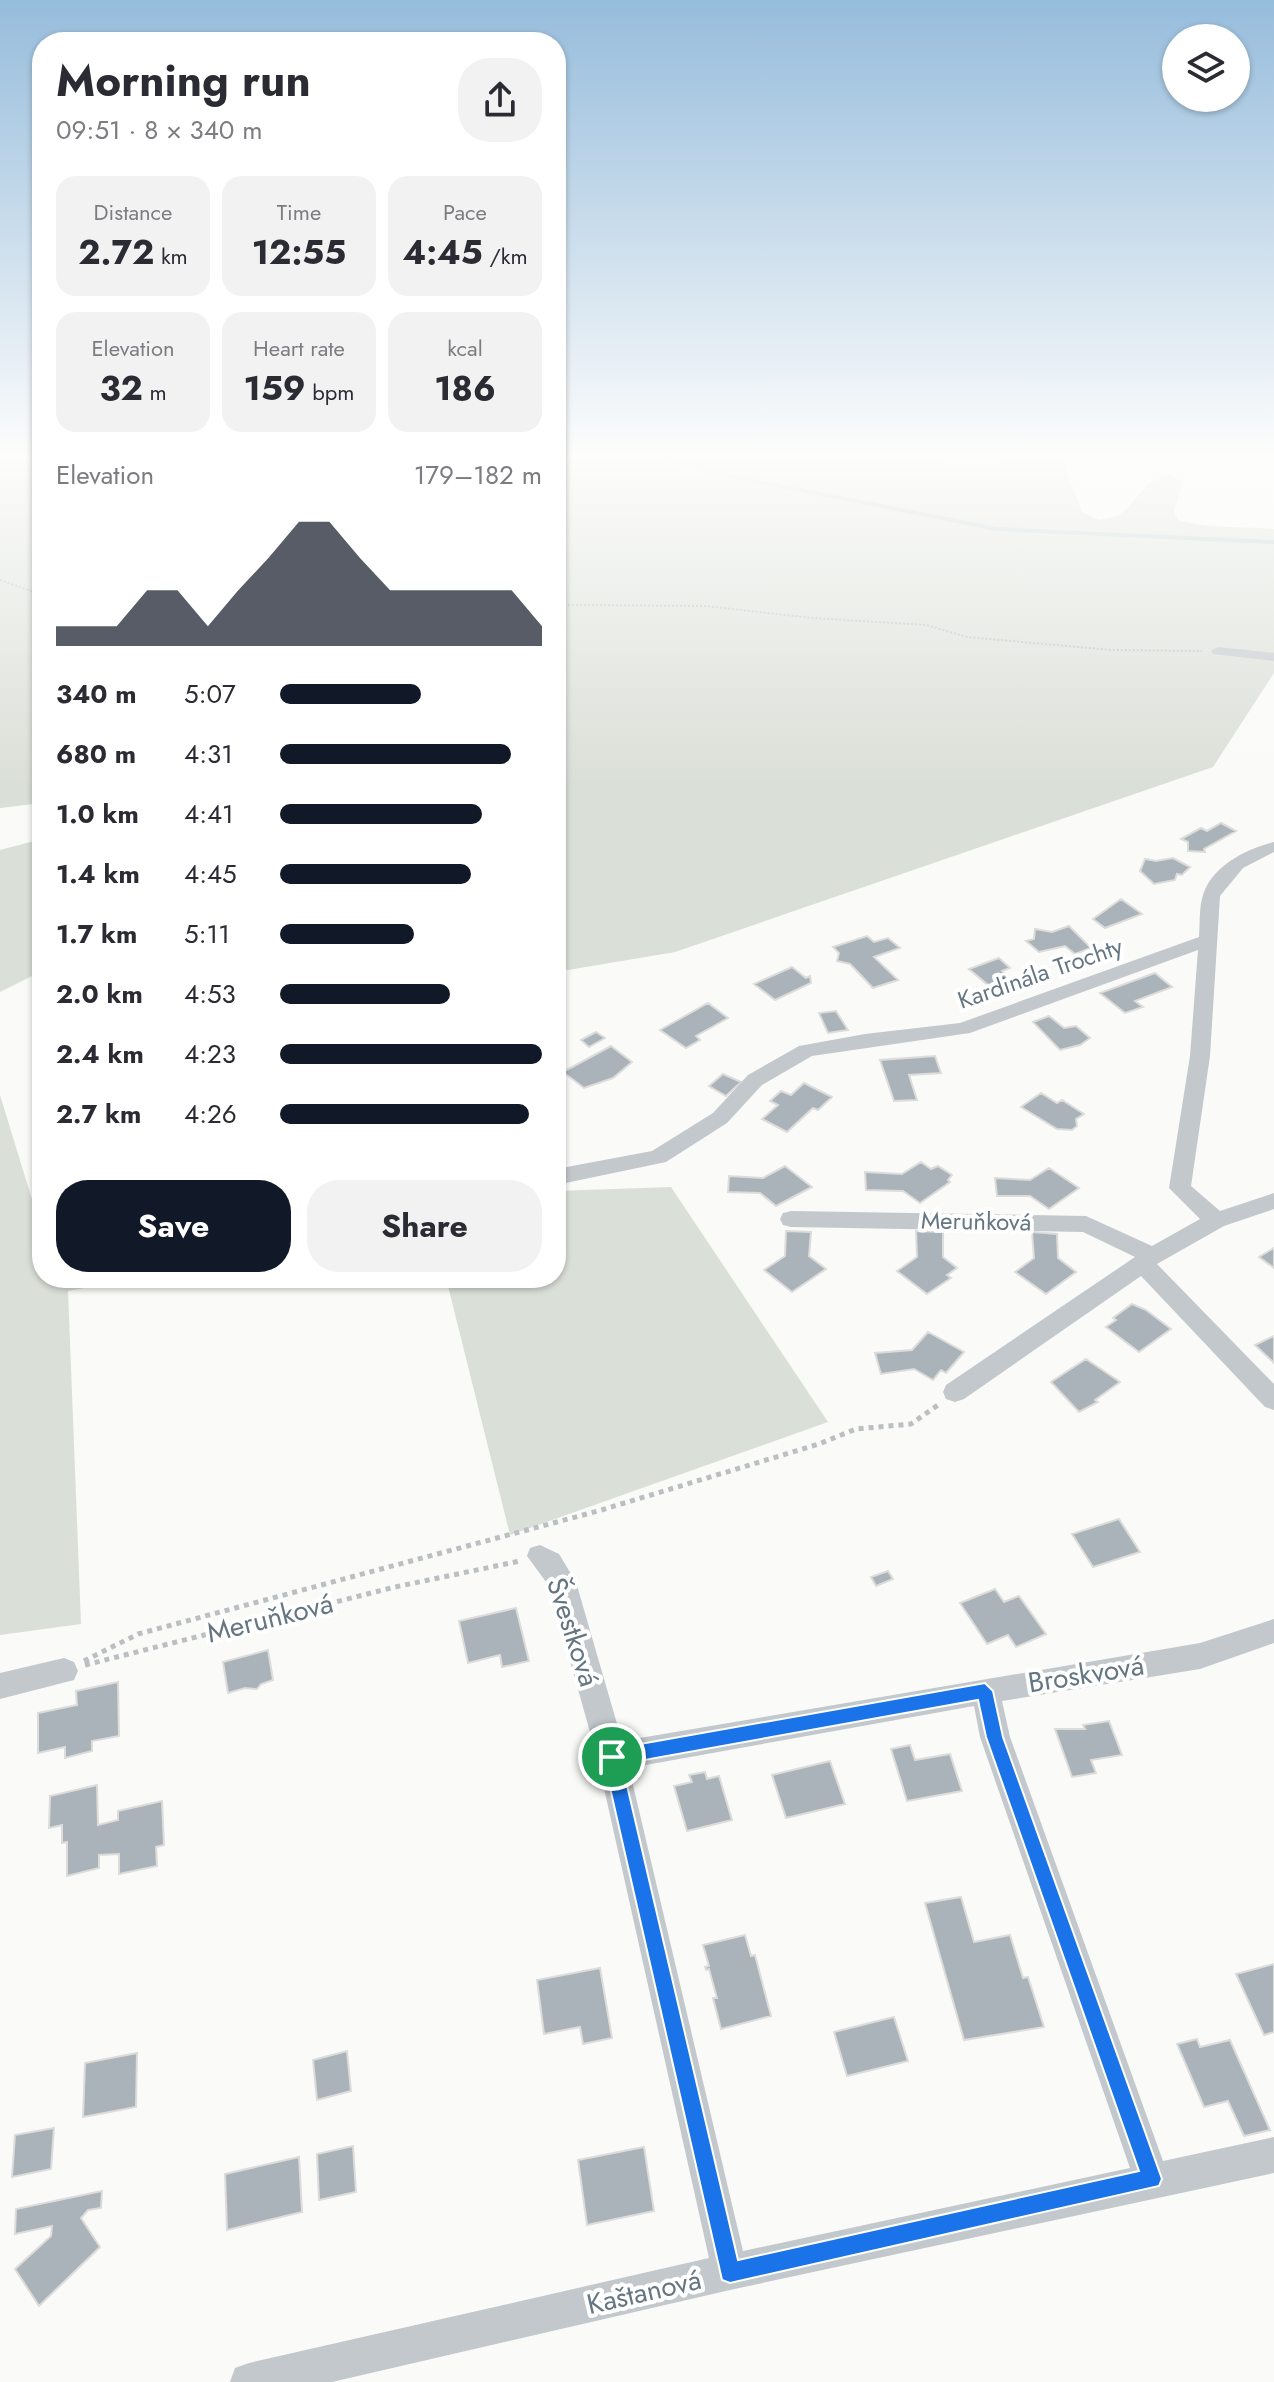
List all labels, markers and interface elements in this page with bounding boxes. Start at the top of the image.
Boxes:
map controls [1162,24,1250,112]
button: layers [1162,24,1250,112]
text: Morning run [56,49,311,113]
button: share [458,58,542,142]
text: 09:51 · 8 × 340 m [56,111,262,149]
text: Distance [94,196,172,228]
text: Time [277,196,321,228]
text: Pace [443,196,487,228]
text: 2.72 [78,228,154,277]
text: 12:55 [252,228,346,277]
text: 4:45 [402,228,483,277]
text: km [154,240,188,272]
text: /km [483,240,528,272]
text: Elevation [92,332,174,364]
text: Heart rate [253,332,345,364]
text: kcal [447,332,483,364]
text: 32 [99,364,143,413]
text: 159 [244,364,306,413]
text: 186 [434,364,496,413]
text: m [143,376,167,408]
text: bpm [306,376,354,408]
text: Elevation [56,456,154,494]
text: 179–182 m [414,456,542,494]
text: 340 m [56,675,137,713]
text: 5:07 [184,675,236,713]
text: 680 m [56,735,136,773]
text: 4:31 [184,735,233,773]
text: 1.0 km [56,795,139,833]
text: 4:41 [184,795,234,833]
text: 1.4 km [56,855,140,893]
text: 4:45 [184,855,237,893]
text: 1.7 km [56,915,137,953]
text: 5:11 [184,915,230,953]
street label: Kardinála Trochty [953,928,1128,1018]
text: 2.0 km [56,975,143,1013]
text: 4:53 [184,975,236,1013]
text: 2.4 km [56,1035,144,1073]
text: 4:23 [184,1035,236,1073]
text: 2.7 km [56,1095,141,1133]
text: 4:26 [184,1095,237,1133]
button: Save [56,1180,291,1272]
button: Share [307,1180,542,1272]
street label: Meruňková [921,1203,1031,1239]
street label: Švestková [536,1572,610,1692]
street label: Meruňková [203,1583,337,1653]
street label: Broskvová [1025,1645,1147,1703]
pin [578,1723,646,1791]
icon: arrive [590,1735,634,1779]
street label: Kaštanová [583,2259,705,2325]

